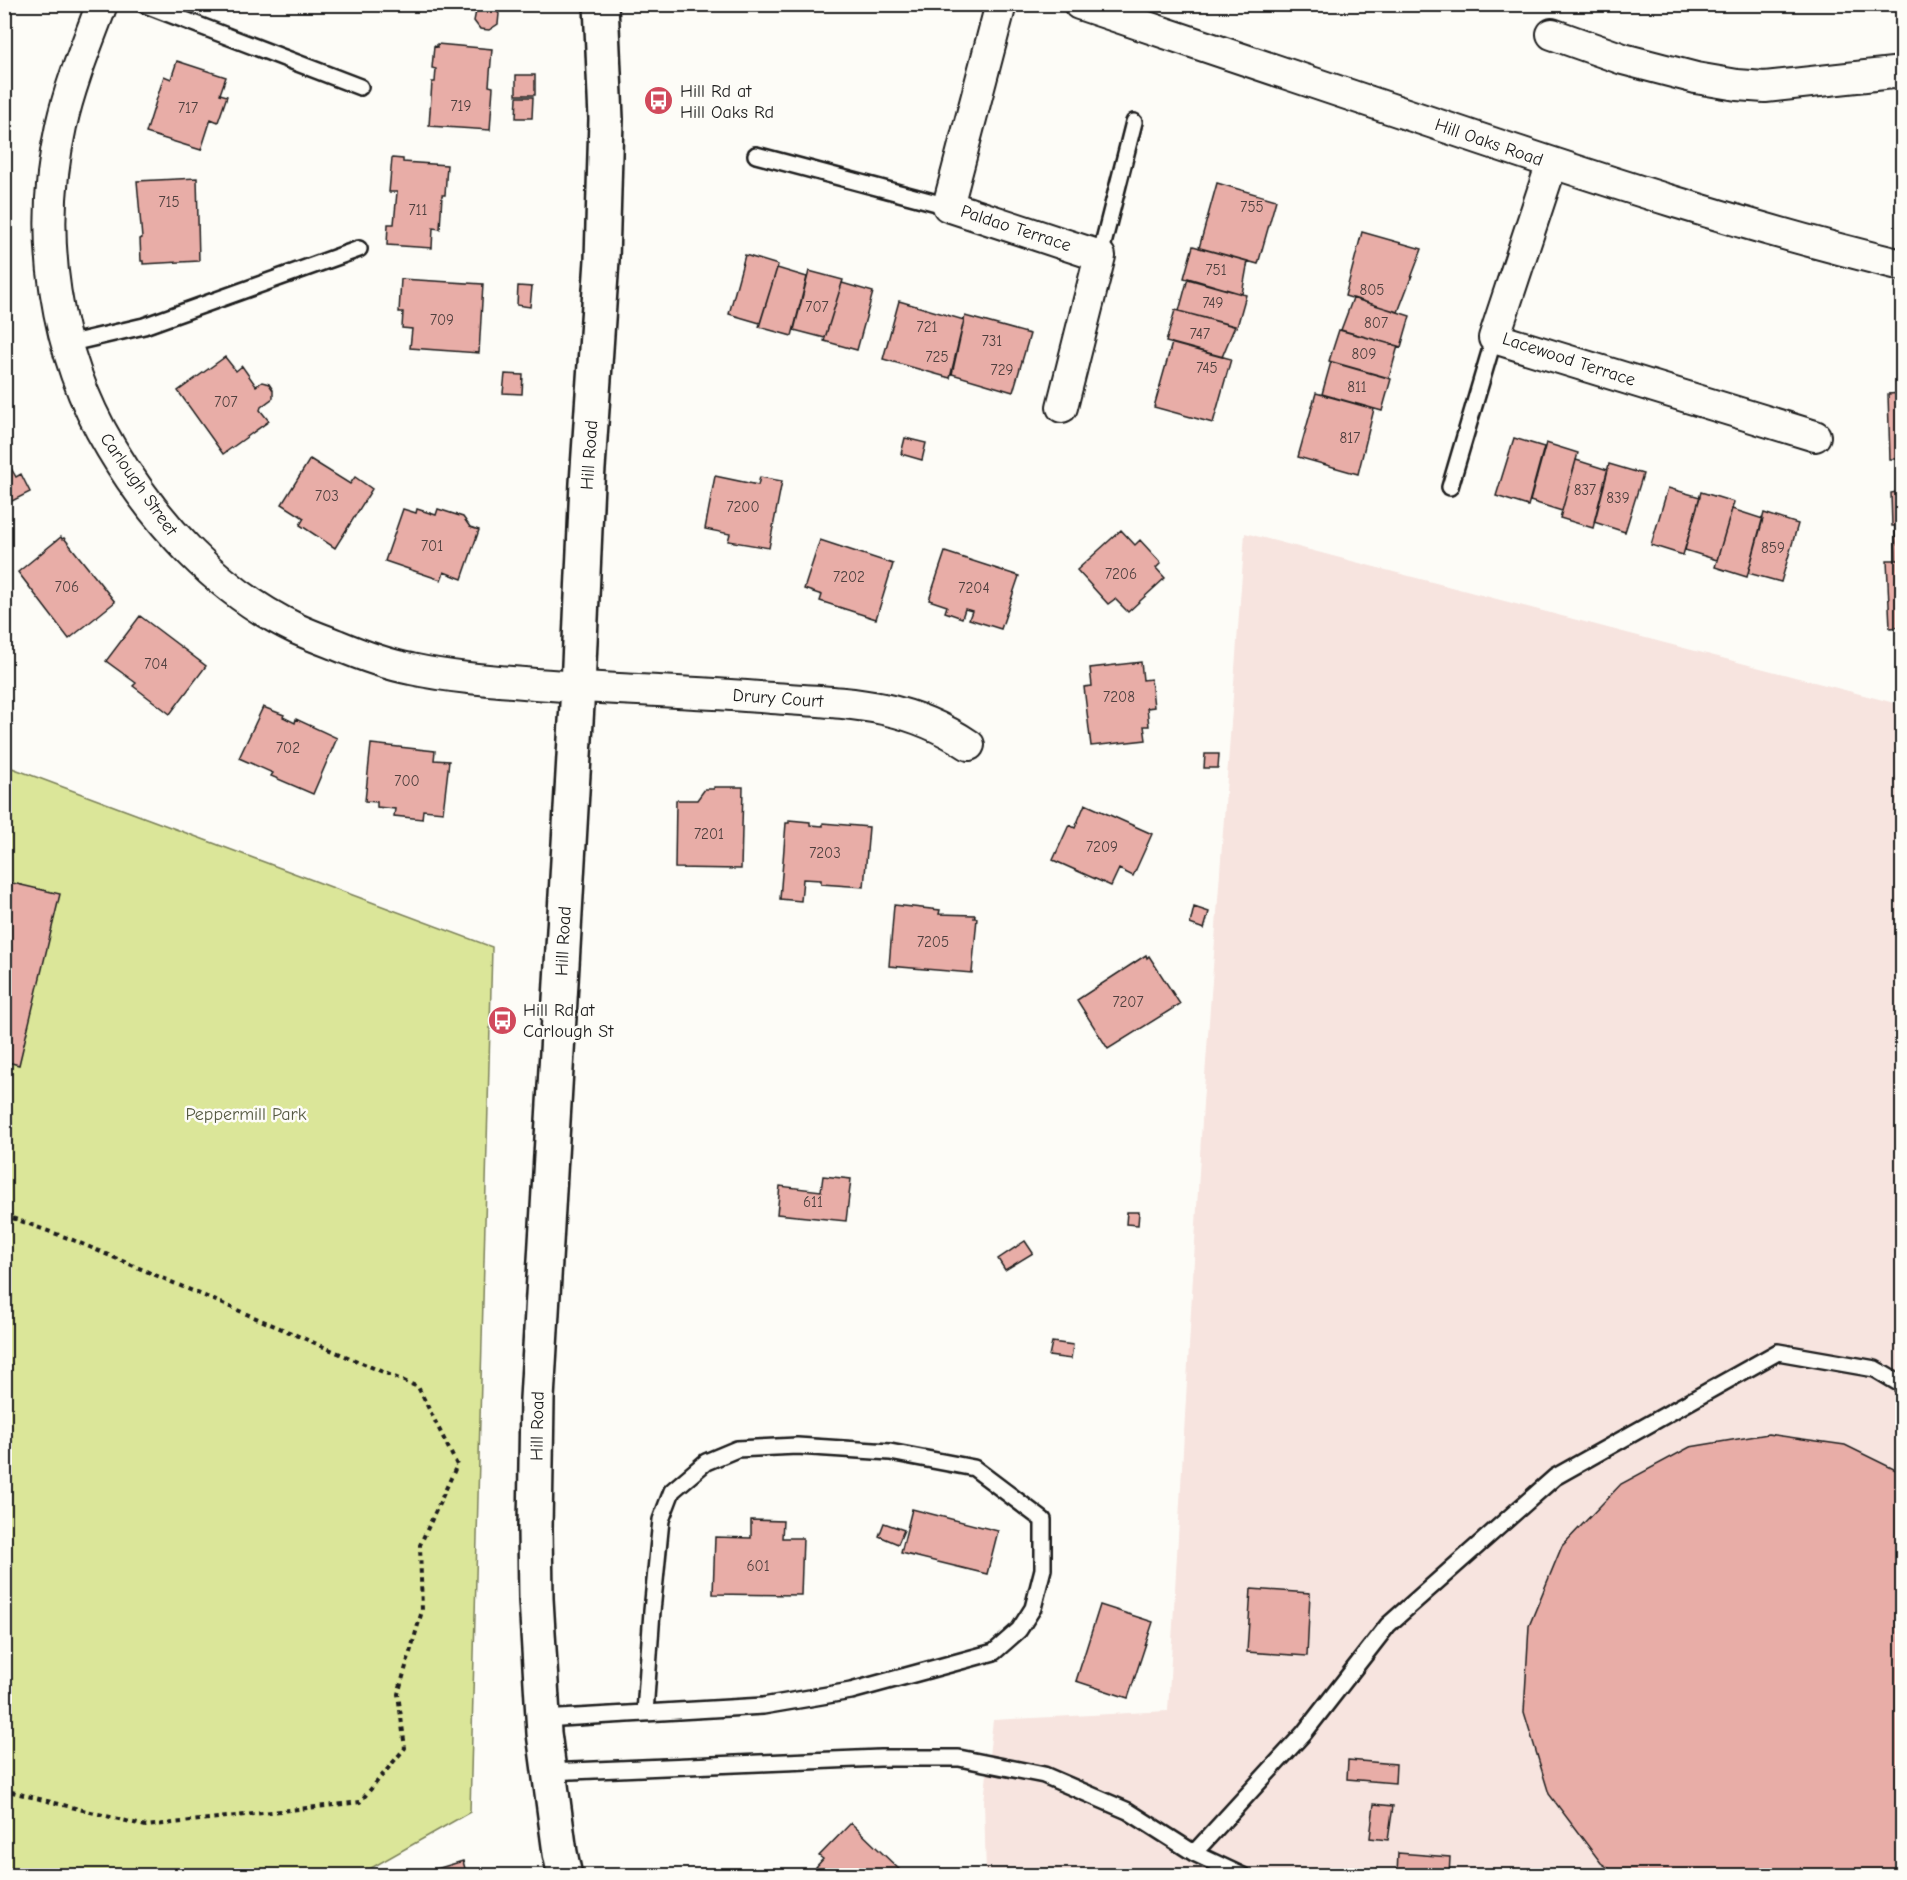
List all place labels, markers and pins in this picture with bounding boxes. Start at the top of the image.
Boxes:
place label: Hill Rd at Hill Oaks Rd [680,81,774,123]
bus stop icon: Hill Rd at Hill Oaks Rd [643,85,675,117]
place label: Hill Rd at Carlough St [523,1000,614,1042]
bus stop icon: Hill Rd at Carlough St [486,1004,518,1036]

